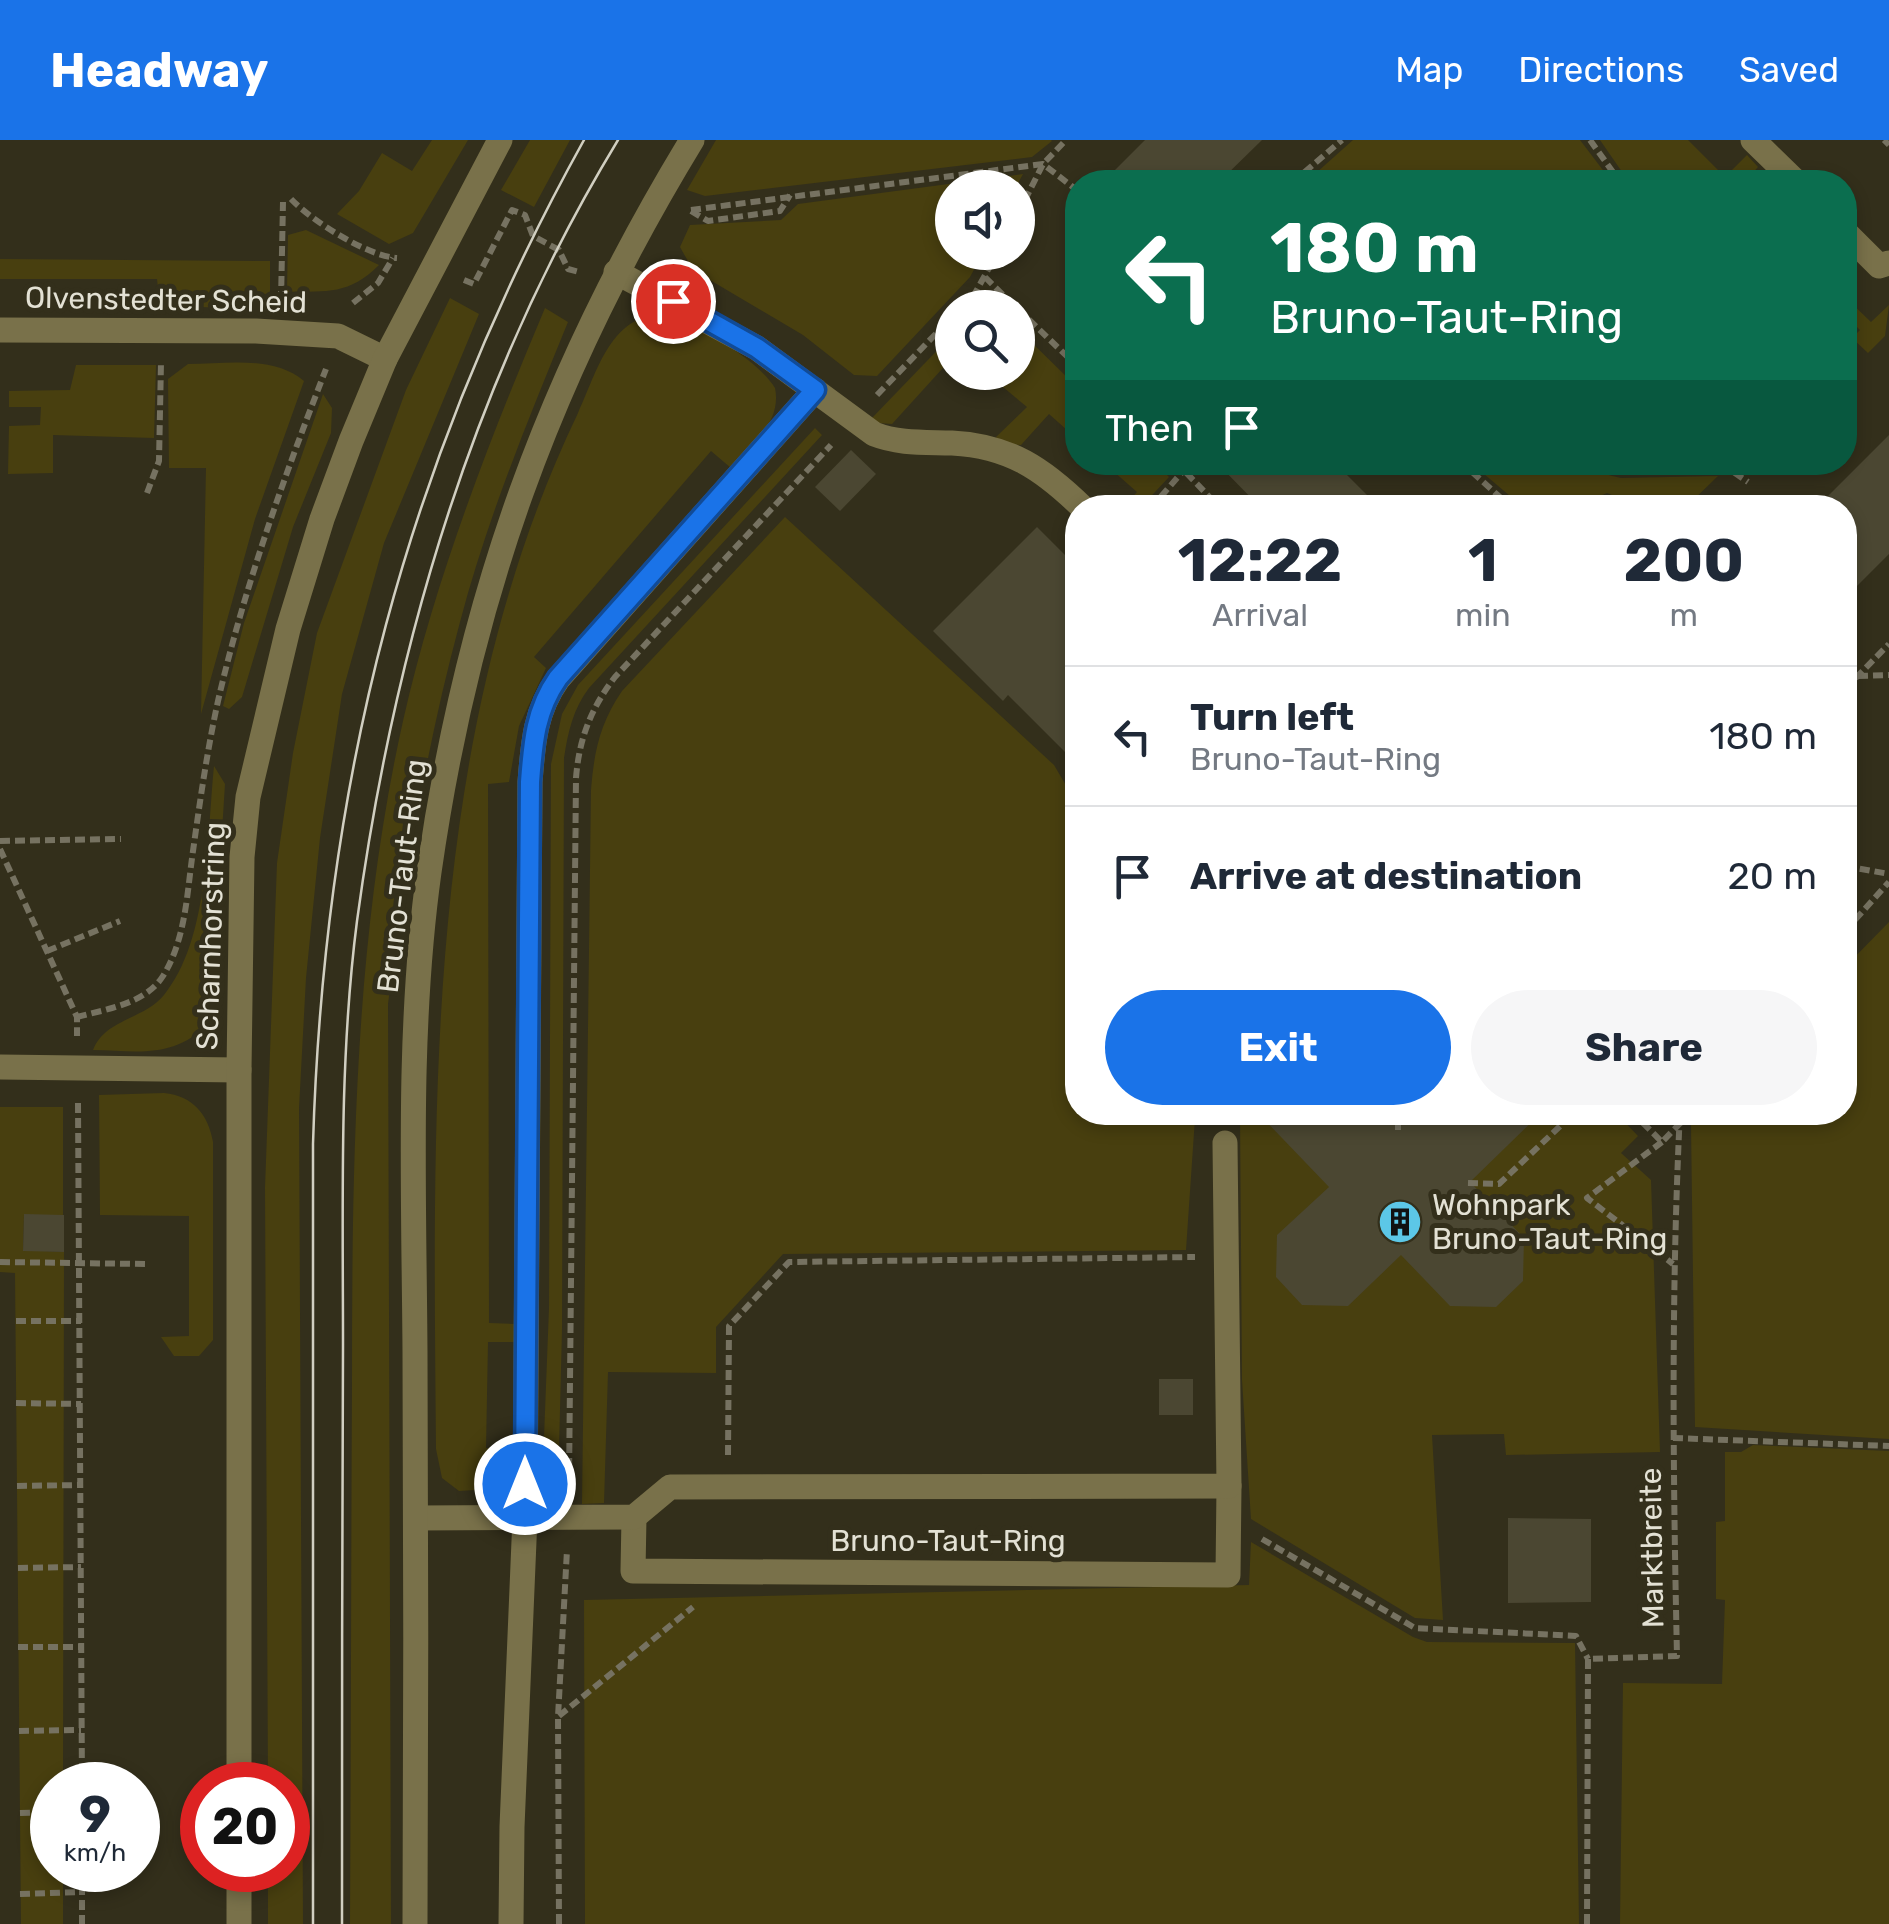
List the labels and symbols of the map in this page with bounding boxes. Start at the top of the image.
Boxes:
pin [631,259,716,344]
street label: Olvenstedter Scheid [25,280,307,320]
street label: Bruno-Taut-Ring [370,757,434,995]
street label: Scharnhorstring [189,821,233,1051]
place label: Wohnpark Bruno-Taut-Ring [1432,1187,1667,1257]
building icon: Wohnpark Bruno-Taut-Ring [1377,1199,1423,1245]
position arrow [473,1432,577,1536]
street label: Marktbreite [1633,1467,1671,1629]
street label: Bruno-Taut-Ring [830,1523,1066,1559]
speed limit sign: 20 [180,1762,310,1892]

